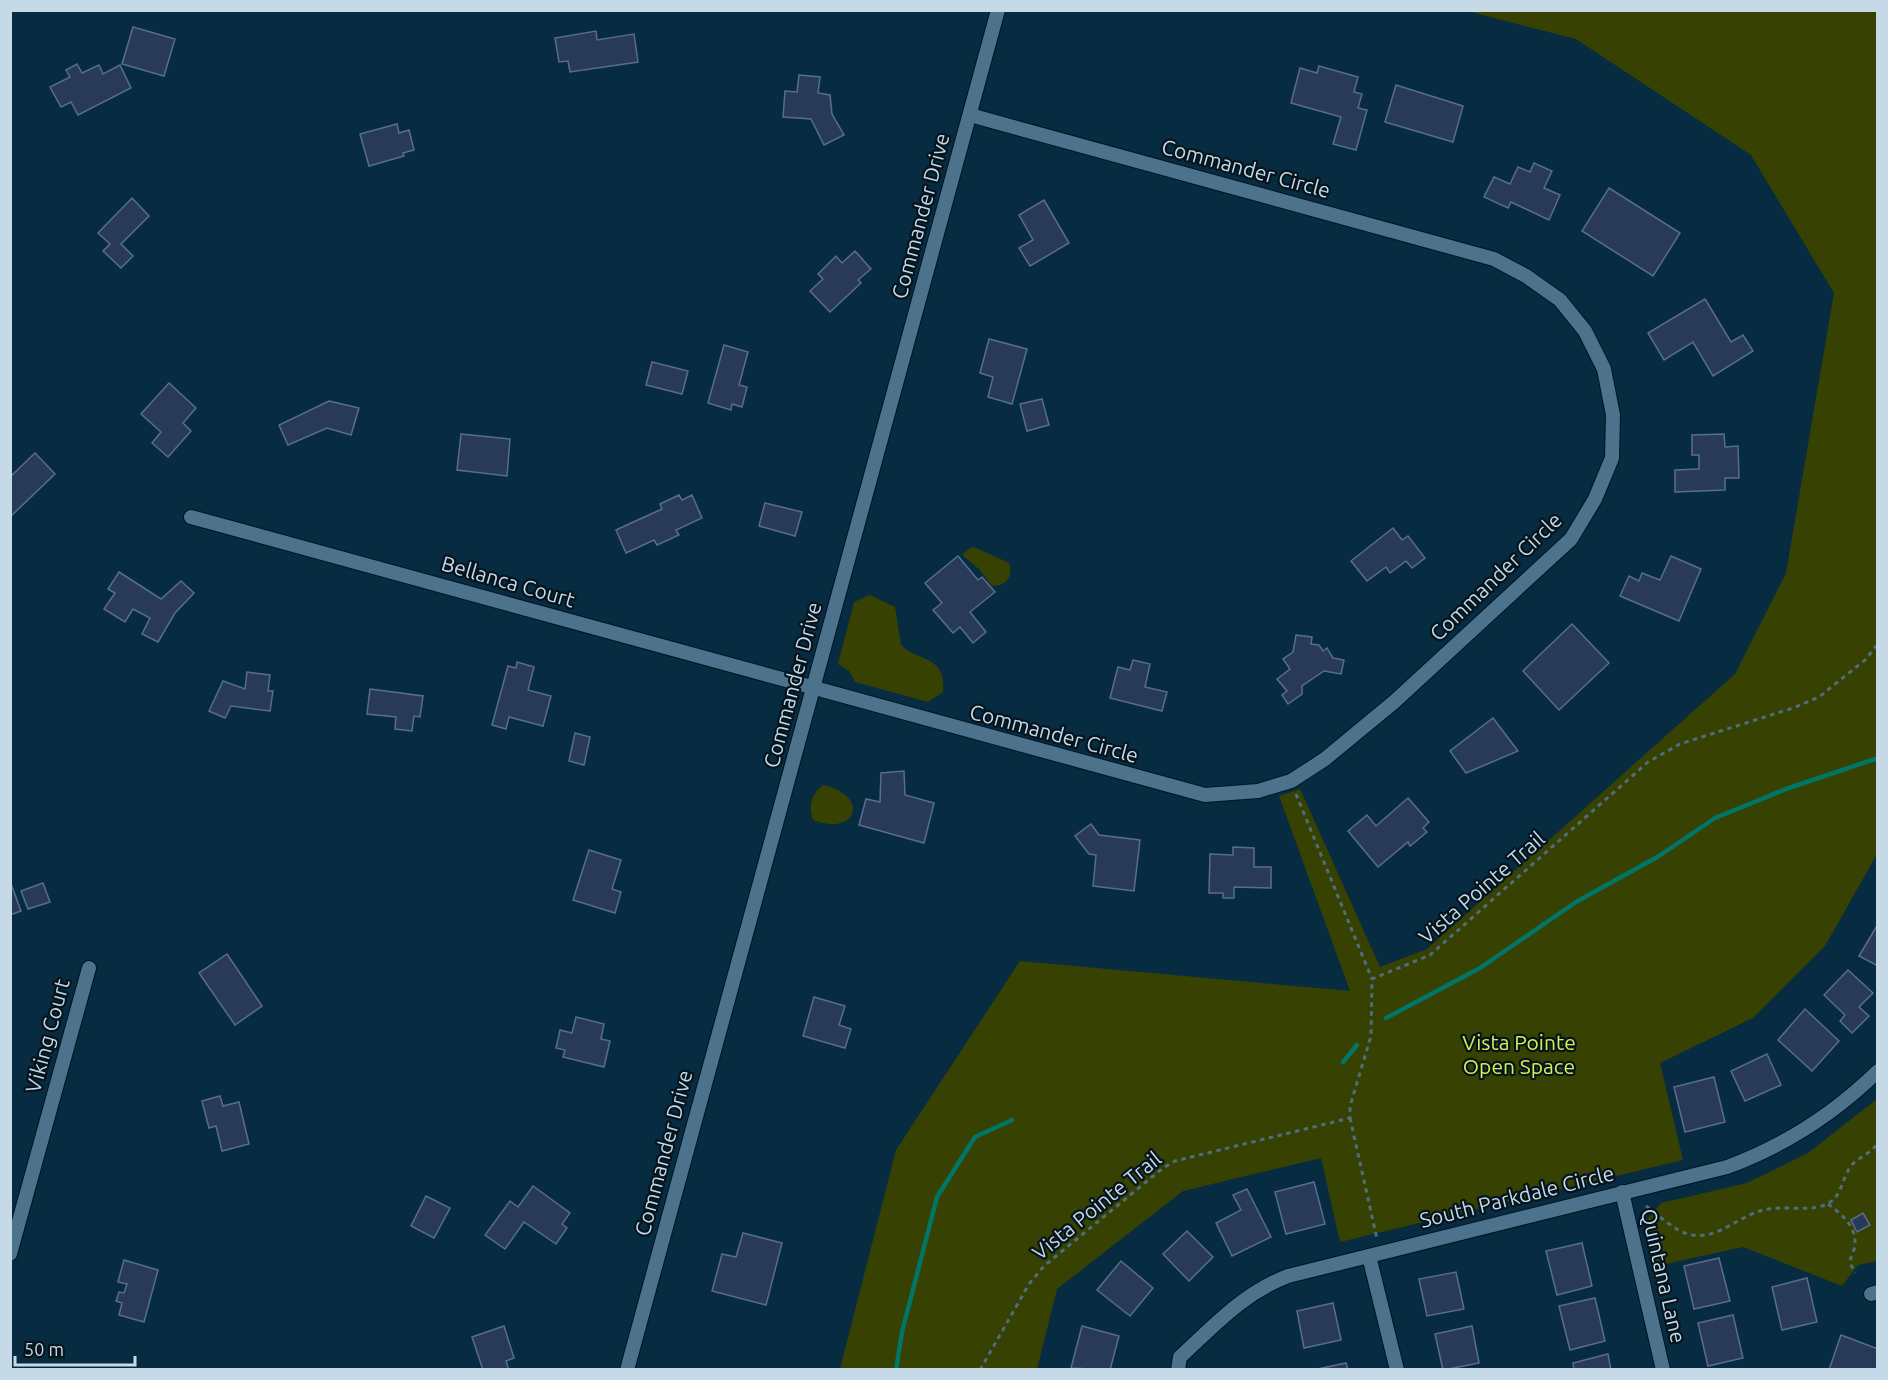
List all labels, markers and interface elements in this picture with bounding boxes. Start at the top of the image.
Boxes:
street label: Commander Drive [886,130,954,301]
street label: Commander Circle [1159,134,1333,202]
street label: Commander Circle [1425,507,1566,645]
street label: Bellanca Court [439,551,578,612]
street label: Commander Drive [758,599,826,770]
street label: Commander Circle [967,699,1141,767]
street label: Vista Pointe Trail [1414,826,1549,948]
street label: Viking Court [20,976,74,1095]
park label: Vista Pointe Open Space [1462,1030,1576,1078]
street label: Commander Drive [629,1067,697,1238]
street label: Vista Pointe Trail [1027,1146,1166,1264]
street label: South Parkdale Circle [1417,1160,1616,1232]
street label: Quintana Lane [1637,1206,1691,1345]
scale bar [15,1329,135,1367]
text: 50 m [24,1339,64,1359]

